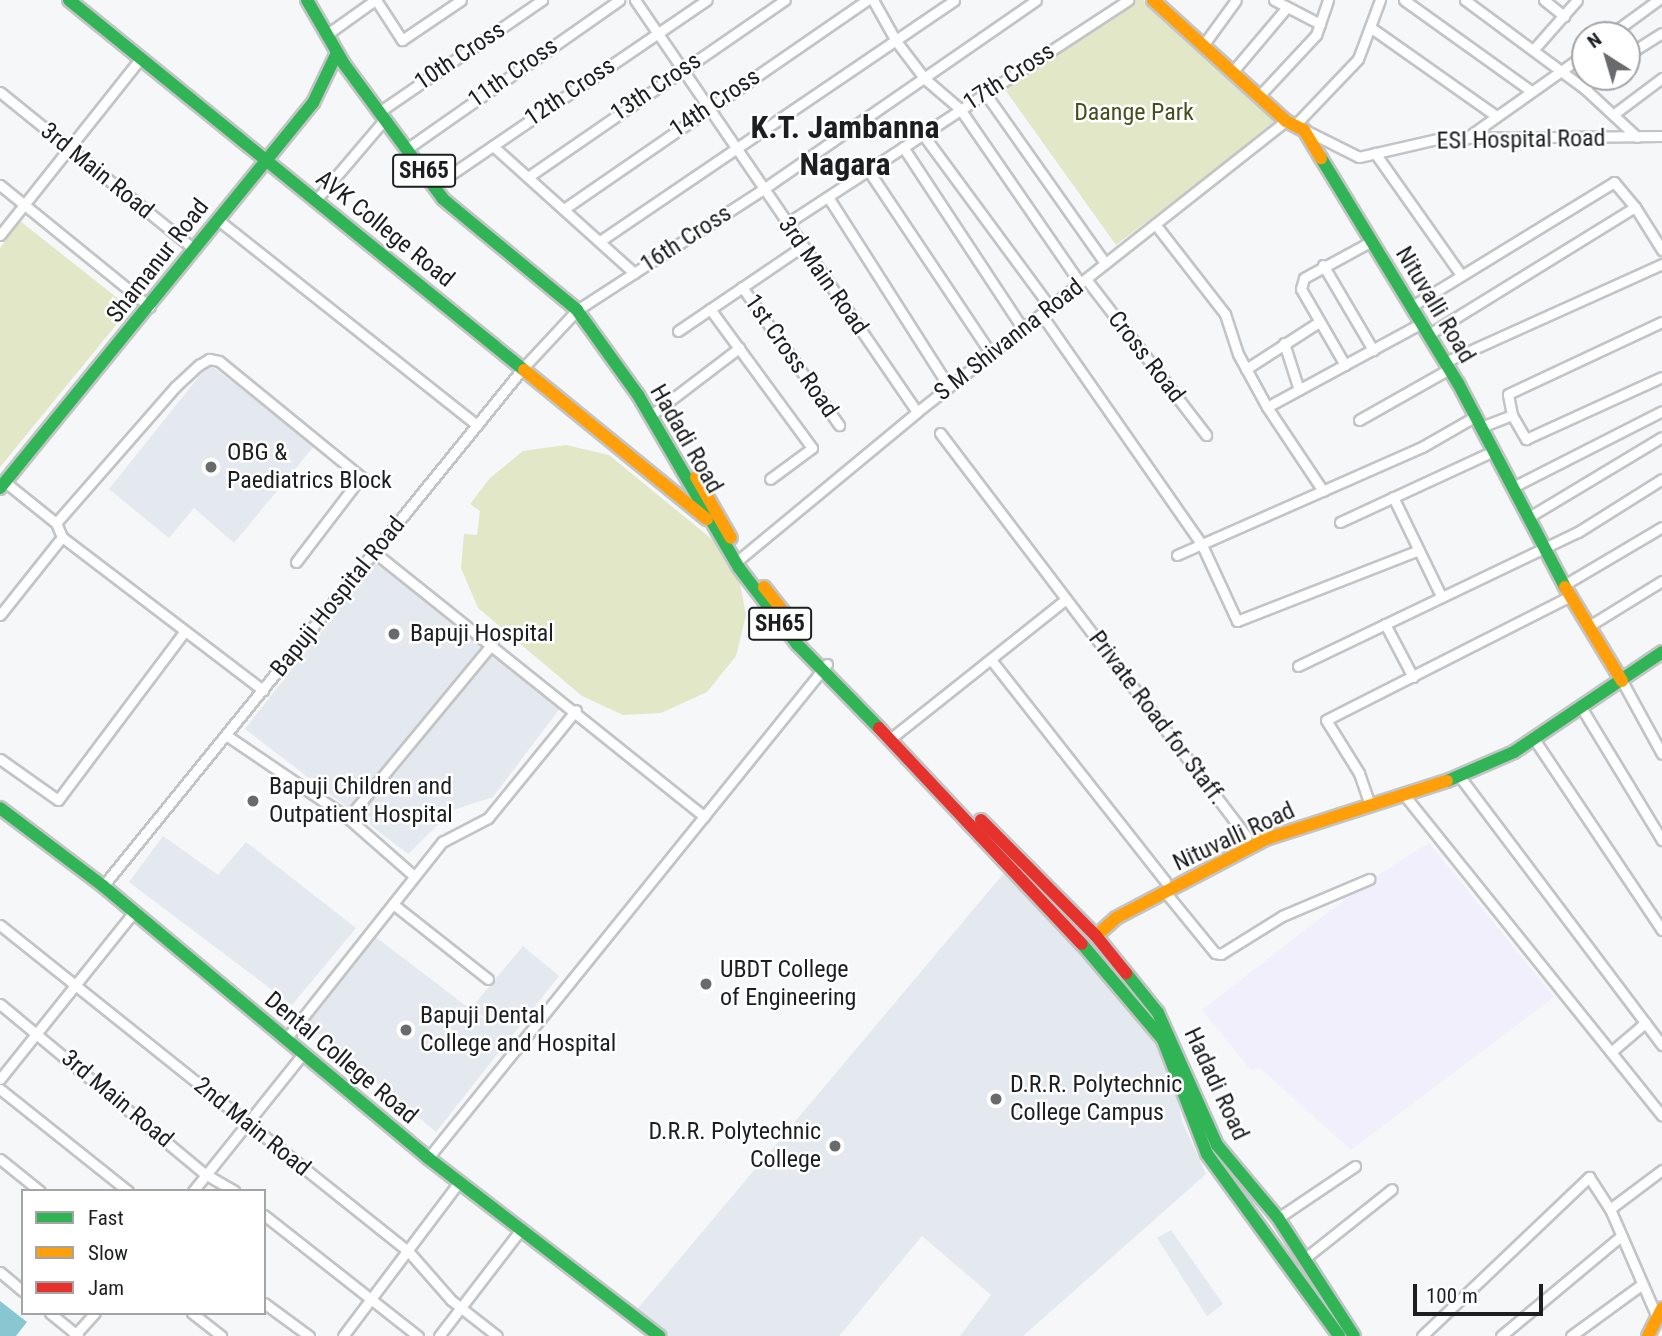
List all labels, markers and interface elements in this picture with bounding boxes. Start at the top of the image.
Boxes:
street label: 10th Cross [409,15,511,97]
north arrow [1571,21,1641,91]
text: N [1583,28,1606,53]
street label: 11th Cross [463,32,563,114]
street label: 17th Cross [958,37,1060,117]
street label: 13th Cross [605,46,707,128]
street label: 12th Cross [519,51,621,133]
street label: 14th Cross [664,62,766,144]
park label: Daange Park [1074,99,1194,127]
district label: K.T. Jambanna Nagara [750,109,940,184]
street label: 3rd Main Road [35,117,159,225]
street label: ESI Hospital Road [1436,124,1606,156]
road number: SH65 [391,152,457,190]
street label: AVK College Road [310,164,460,294]
street label: Shamanur Road [101,193,215,329]
street label: 16th Cross [635,199,737,279]
street label: 3rd Main Road [772,212,874,340]
street label: Nituvalli Road [1389,241,1481,369]
street label: S M Shivanna Road [929,273,1089,407]
street label: 1st Cross Road [738,289,844,423]
street label: Cross Road [1101,305,1191,409]
street label: Hadadi Road [643,379,729,499]
place label: OBG & Paediatrics Block [227,439,392,495]
marker: OBG & Paediatrics Block [201,457,221,477]
street label: Bapuji Hospital Road [265,511,411,683]
road number: SH65 [747,604,813,644]
place label: Bapuji Hospital [410,620,554,648]
marker: Bapuji Hospital [384,624,404,644]
street label: Private Road for Staff. [1082,625,1232,811]
place label: Bapuji Children and Outpatient Hospital [269,773,453,829]
marker: Bapuji Children and Outpatient Hospital [243,791,263,811]
street label: Nituvalli Road [1169,796,1299,878]
place label: UBDT College of Engineering [720,956,856,1012]
marker: UBDT College of Engineering [698,976,714,992]
street label: Dental College Road [259,986,423,1130]
place label: Bapuji Dental College and Hospital [420,1002,616,1058]
marker: Bapuji Dental College and Hospital [398,1022,414,1038]
street label: Hadadi Road [1177,1023,1255,1145]
street label: 3rd Main Road [55,1044,179,1154]
street label: 2nd Main Road [188,1071,316,1183]
place label: D.R.R. Polytechnic College Campus [1010,1071,1182,1127]
marker: D.R.R. Polytechnic College Campus [988,1091,1004,1107]
place label: D.R.R. Polytechnic College [649,1118,821,1174]
marker: D.R.R. Polytechnic College [827,1138,843,1154]
legend [21,1189,266,1315]
text: Fast [88,1206,124,1230]
text: Slow [88,1241,128,1265]
scale bar [1417,1270,1546,1314]
text: Jam [88,1276,124,1300]
text: 100 m [1426,1284,1478,1308]

